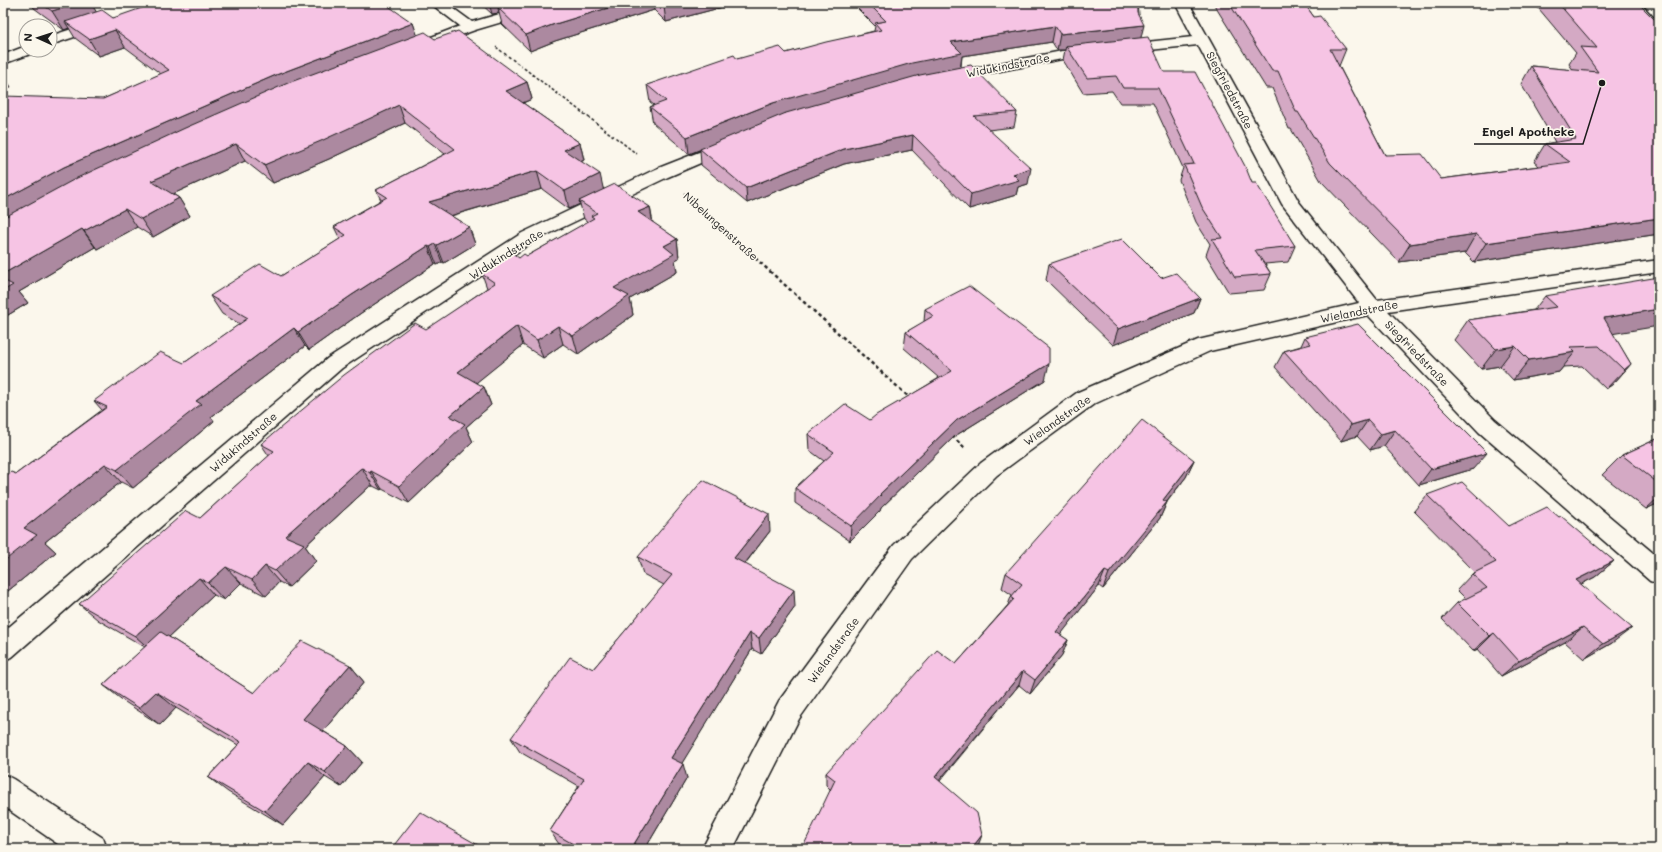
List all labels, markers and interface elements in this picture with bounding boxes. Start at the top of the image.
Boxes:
north arrow [18,18,58,58]
text: N [20,33,35,42]
street label: Siegfriedstraße [1203,48,1257,132]
street label: Widukindstraße [965,50,1051,80]
callout: Engel Apotheke [1474,120,1583,144]
text: Engel Apotheke [1482,123,1574,139]
street label: Nibelungenstraße [680,188,762,264]
street label: Widukindstraße [466,225,546,283]
street label: Wielandstraße [1319,296,1399,326]
street label: Siegfriedstraße [1382,317,1452,389]
street label: Wielandstraße [1020,391,1094,449]
street label: Widukindstraße [206,408,280,475]
street label: Wielandstraße [804,614,862,686]

